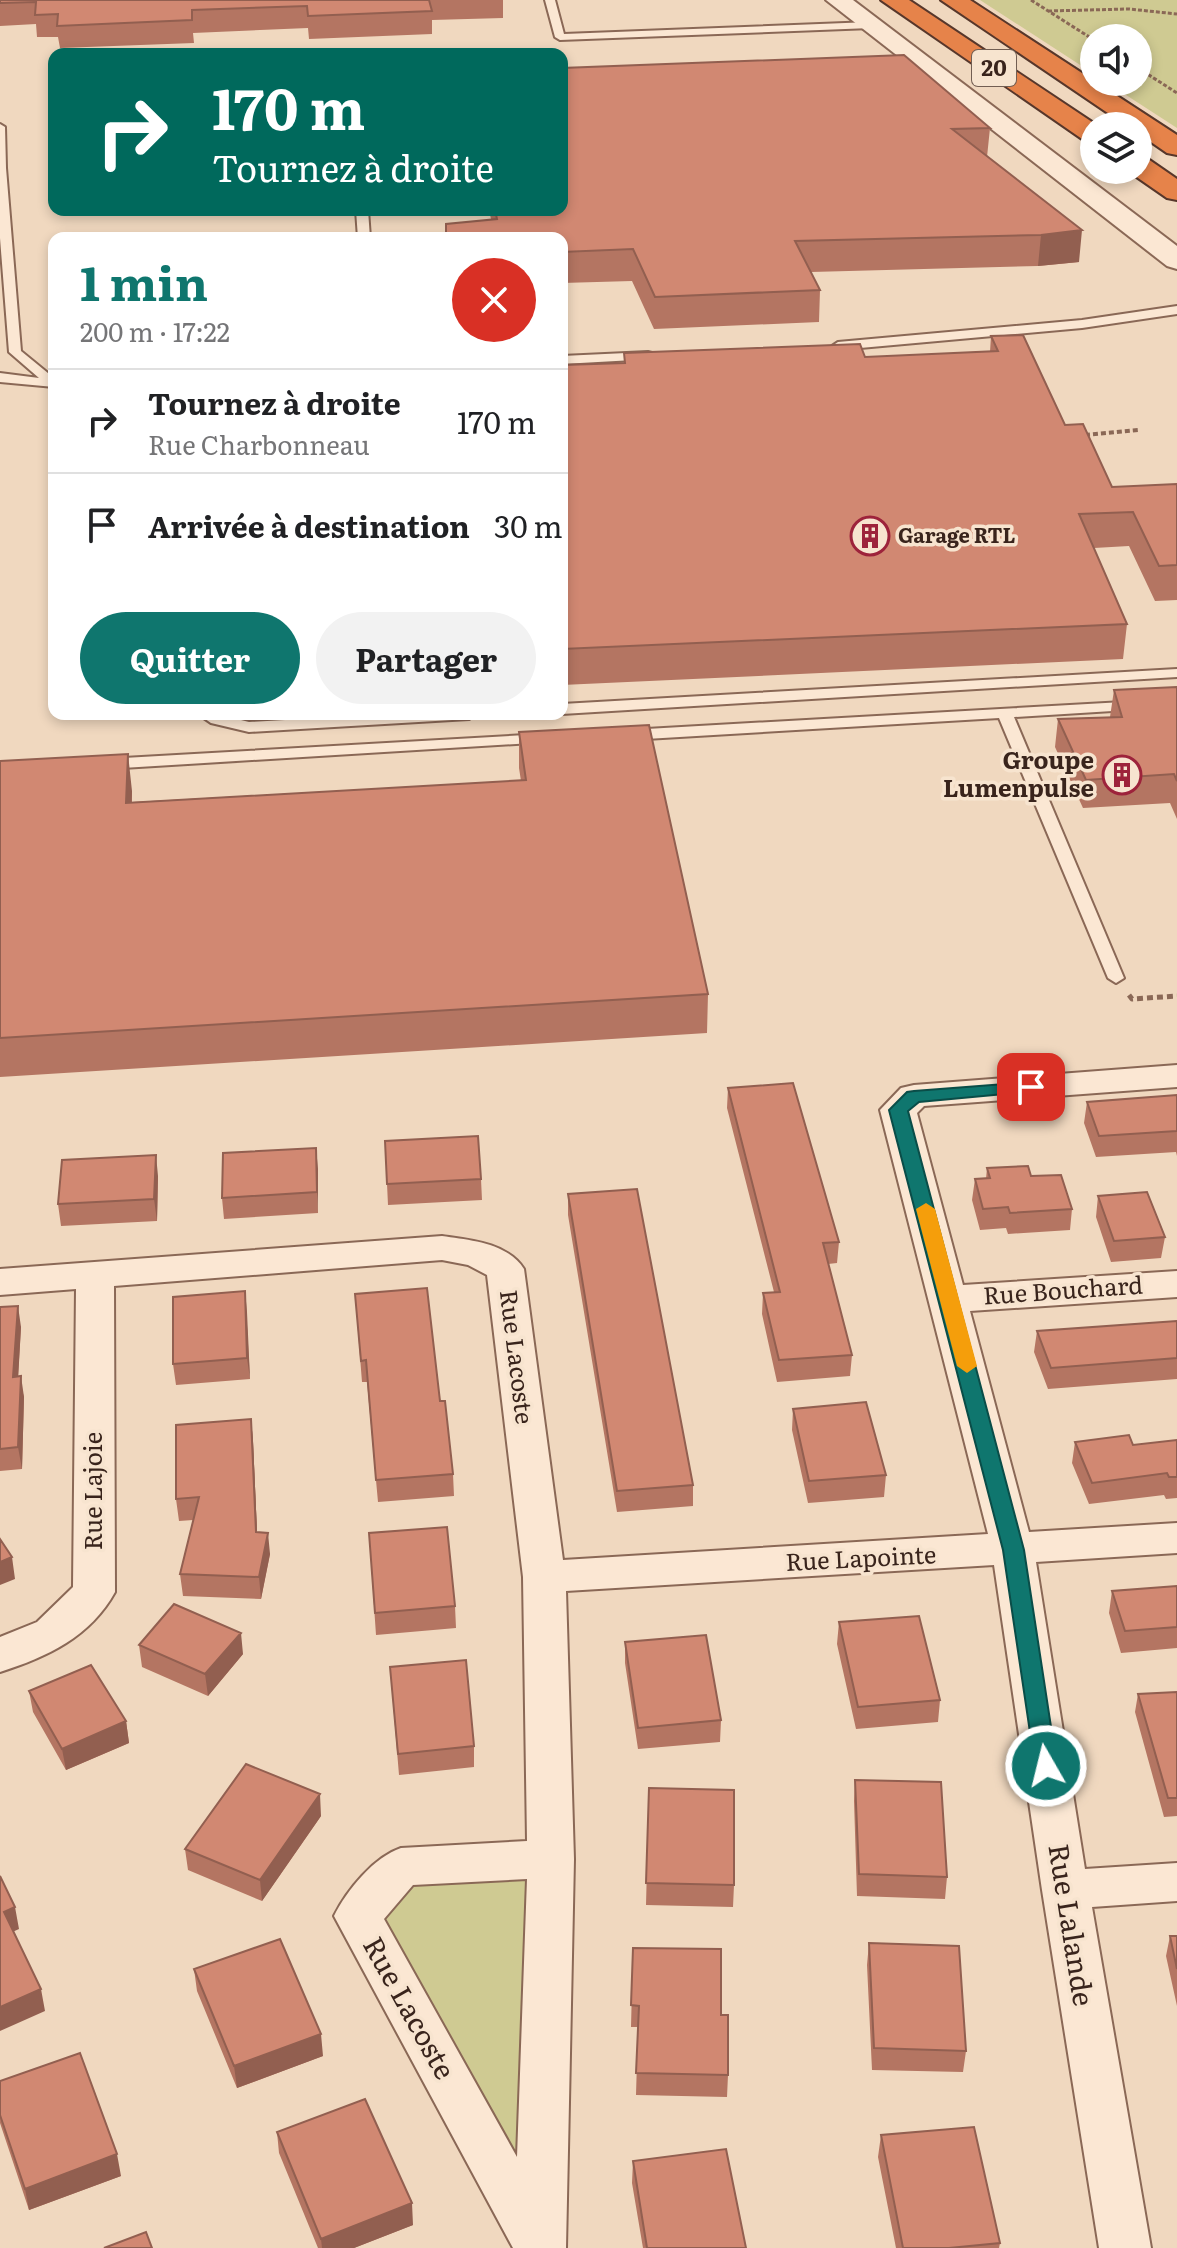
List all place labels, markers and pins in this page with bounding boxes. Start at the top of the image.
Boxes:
building icon: Garage RTL [849,515,891,557]
place label: Garage RTL [898,519,1016,549]
place label: Groupe Lumenpulse [943,741,1094,804]
building icon: Groupe Lumenpulse [1101,754,1143,796]
pin [997,1053,1065,1121]

